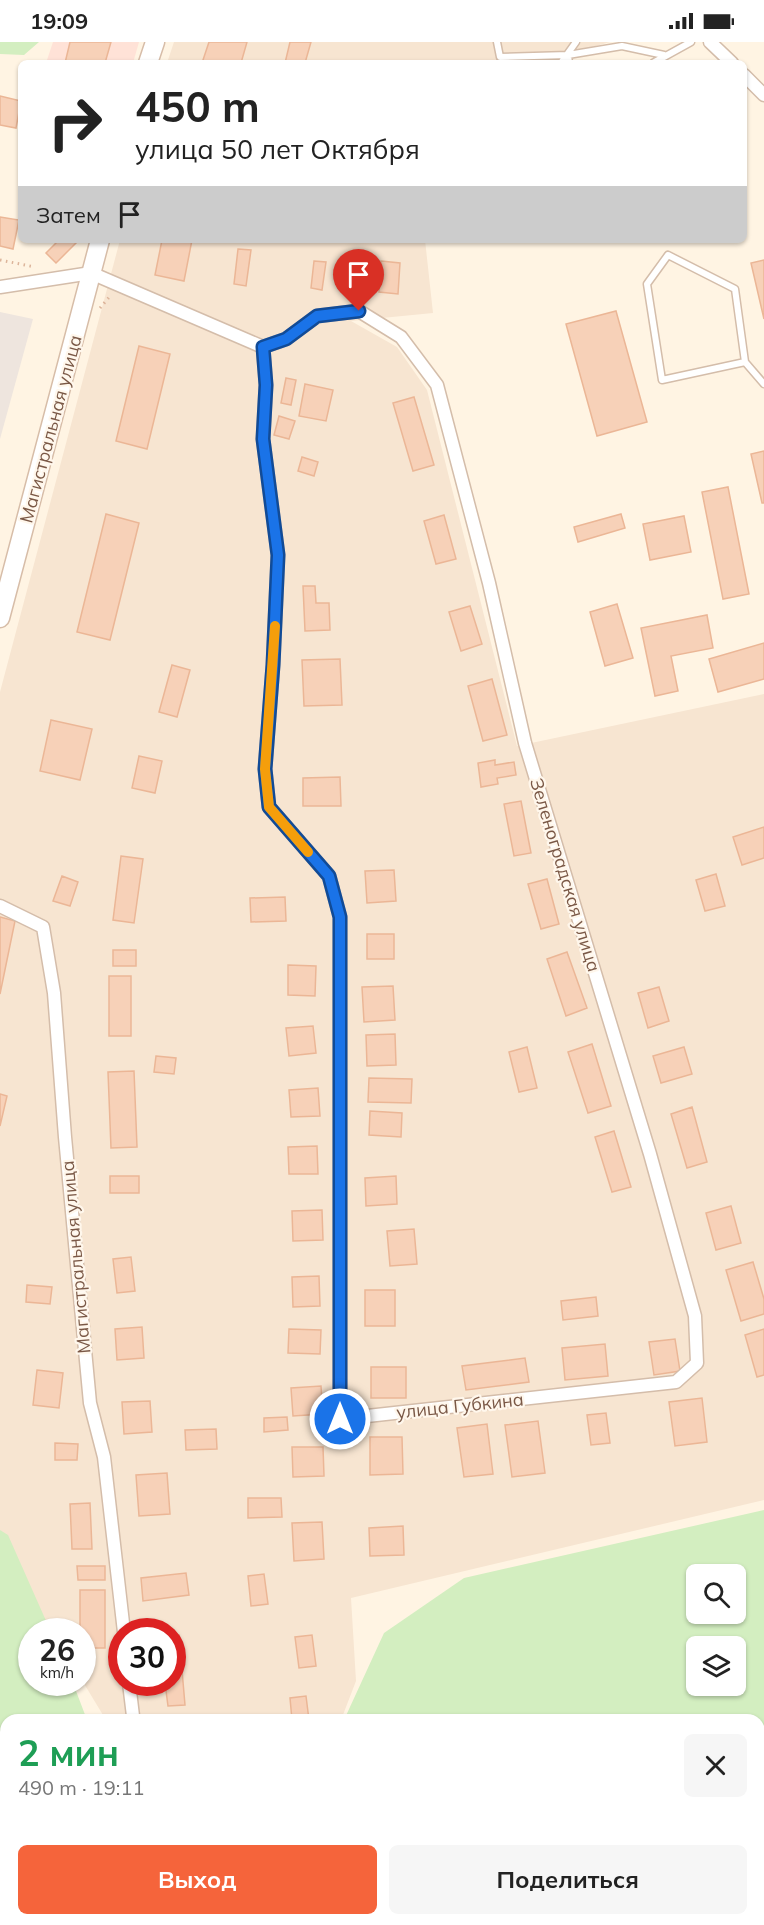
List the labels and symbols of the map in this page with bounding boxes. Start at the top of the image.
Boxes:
pin [333,249,384,311]
street label: Магистральная улица [14,332,87,525]
street label: Зеленоградская улица [525,775,606,974]
street label: Магистральная улица [56,1160,95,1354]
position arrow [308,1387,372,1451]
street label: улица Губкина [395,1387,525,1424]
speed limit sign: 30 [108,1618,186,1696]

